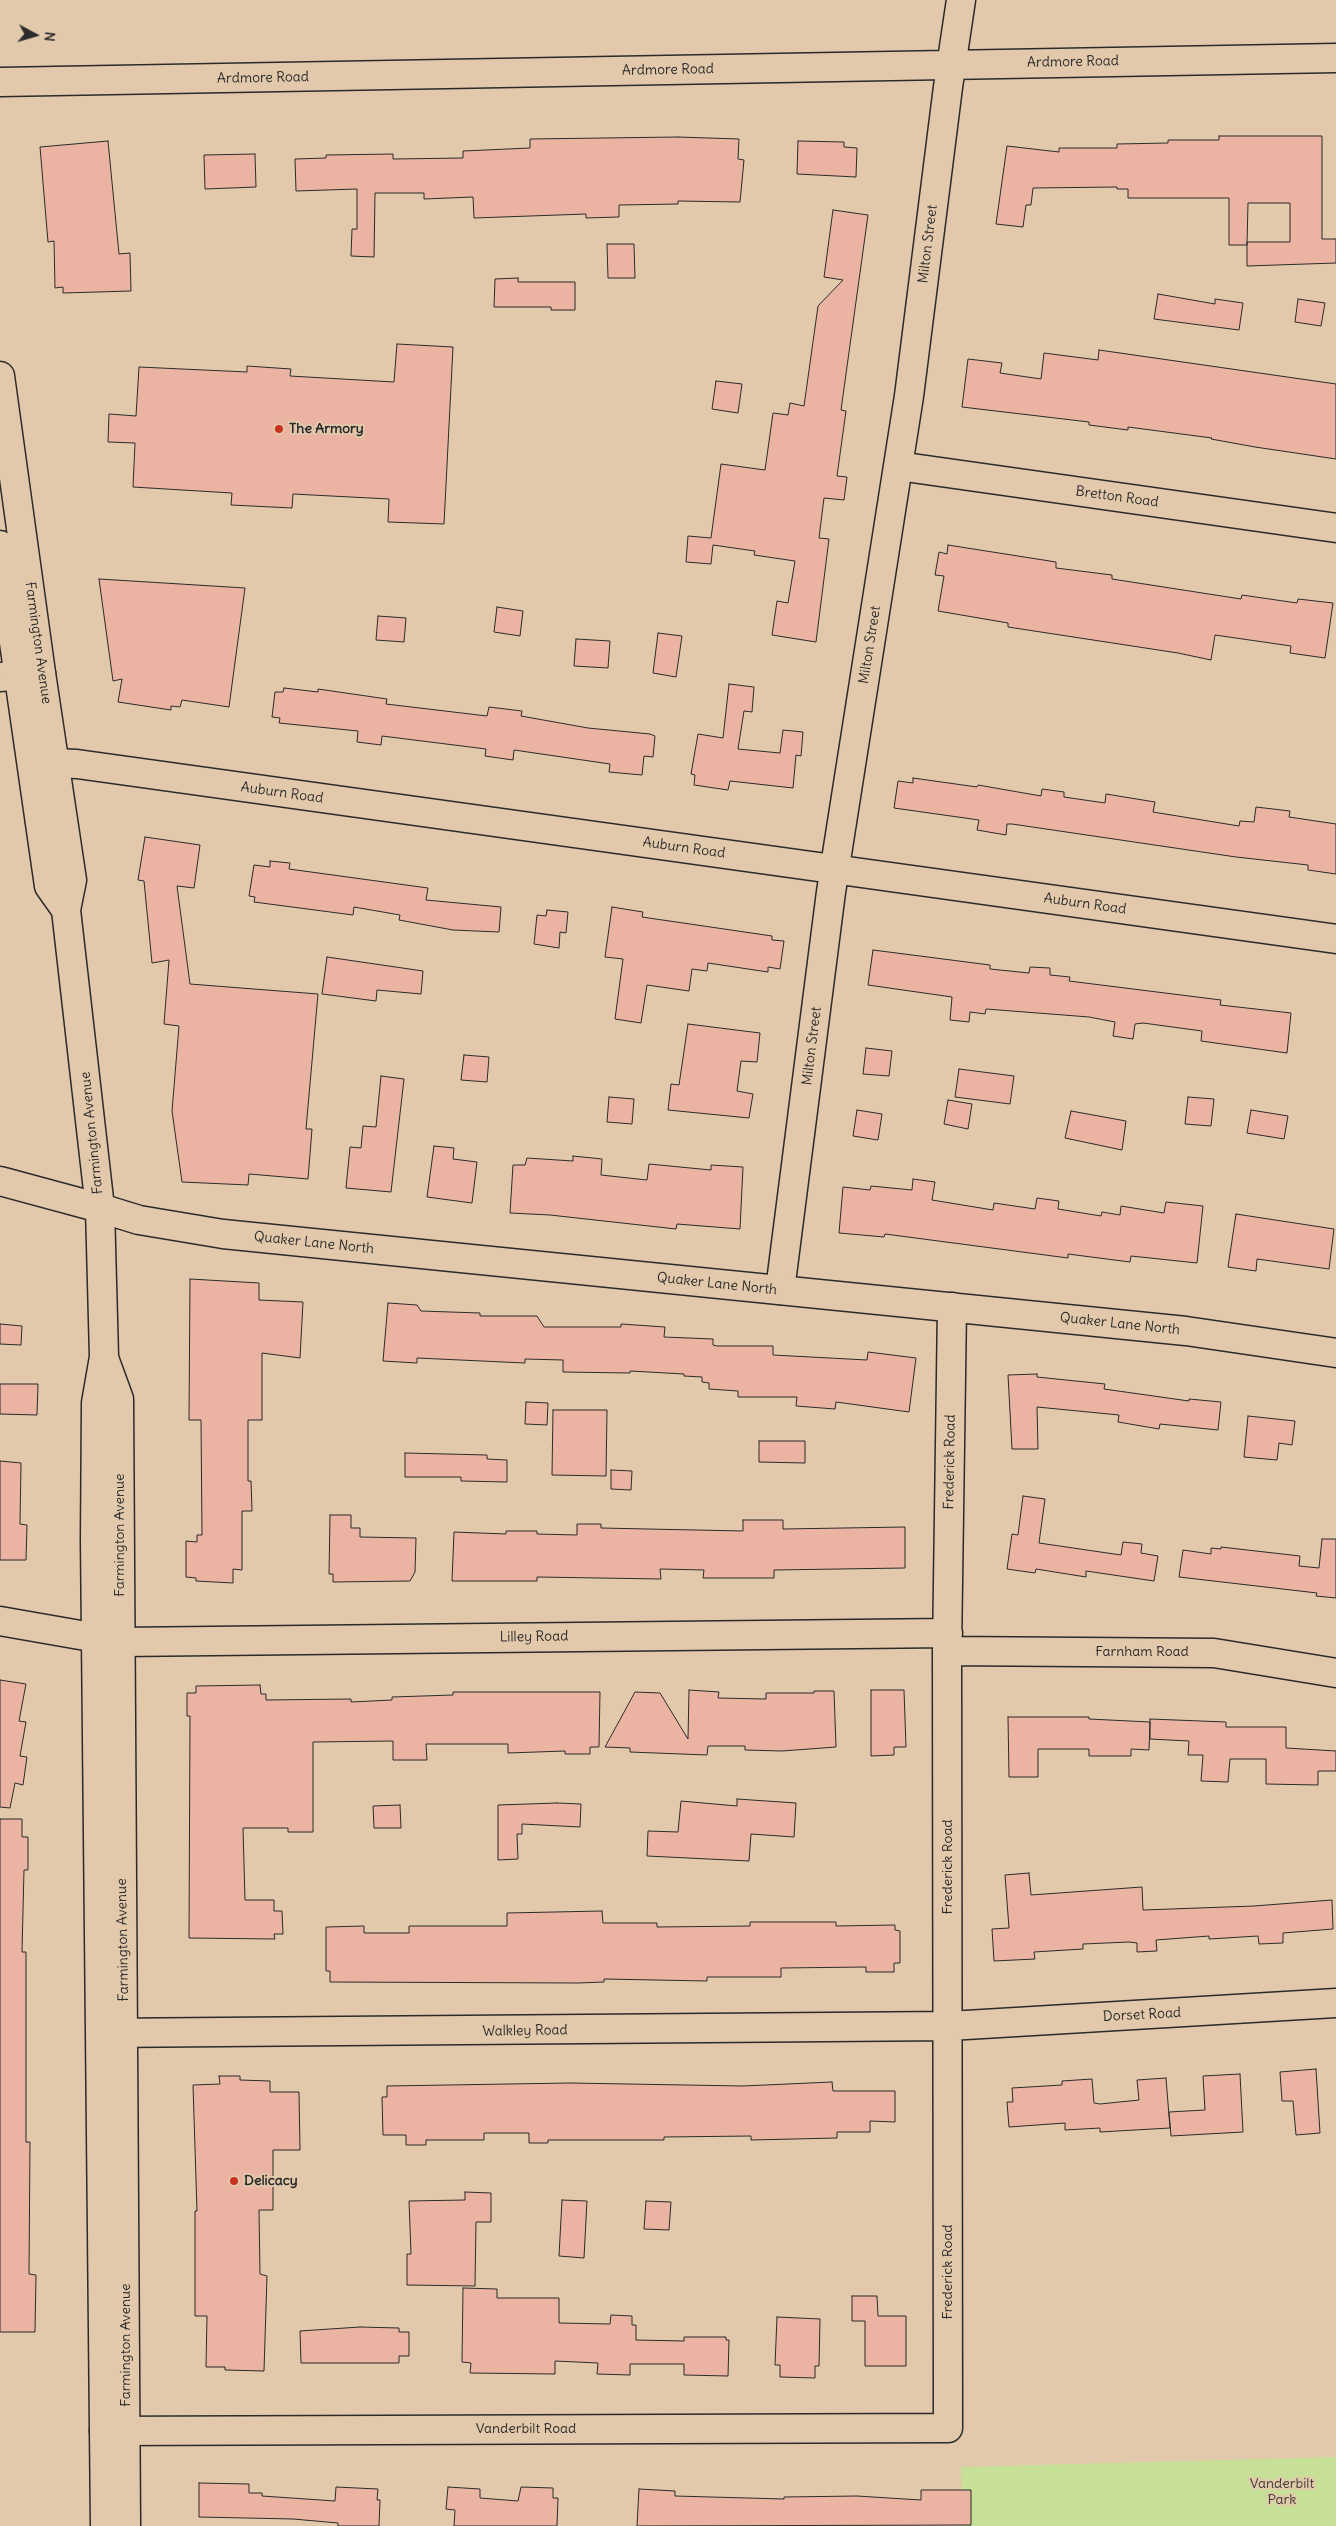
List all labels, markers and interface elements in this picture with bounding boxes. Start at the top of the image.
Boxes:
north arrow [10,10,60,60]
text: N [40,31,59,42]
street label: Ardmore Road [1027,53,1119,71]
street label: Ardmore Road [622,61,714,79]
street label: Ardmore Road [217,69,309,87]
street label: Milton Street [915,204,941,284]
place label: The Armory [289,421,364,437]
marker: The Armory [273,423,285,435]
street label: Bretton Road [1074,483,1160,511]
street label: Farmington Avenue [21,581,55,705]
street label: Milton Street [856,605,884,685]
street label: Auburn Road [240,779,324,807]
street label: Auburn Road [642,834,726,862]
street label: Auburn Road [1043,890,1127,918]
street label: Milton Street [799,1006,825,1086]
street label: Farmington Avenue [77,1071,107,1195]
street label: Quaker Lane North [253,1228,375,1258]
street label: Quaker Lane North [656,1269,778,1299]
street label: Quaker Lane North [1059,1309,1181,1339]
street label: Frederick Road [941,1414,959,1510]
street label: Farmington Avenue [112,1473,128,1597]
street label: Lilley Road [500,1628,568,1646]
street label: Farnham Road [1095,1644,1189,1660]
street label: Frederick Road [940,1819,956,1915]
street label: Farmington Avenue [114,1878,132,2002]
street label: Dorset Road [1102,2005,1182,2025]
street label: Walkley Road [482,2022,568,2040]
place label: Delicacy [244,2173,298,2189]
marker: Delicacy [228,2175,240,2187]
street label: Frederick Road [940,2224,956,2320]
street label: Farmington Avenue [118,2283,134,2407]
street label: Vanderbilt Road [476,2421,576,2437]
park label: Vanderbilt Park [1250,2476,1314,2508]

